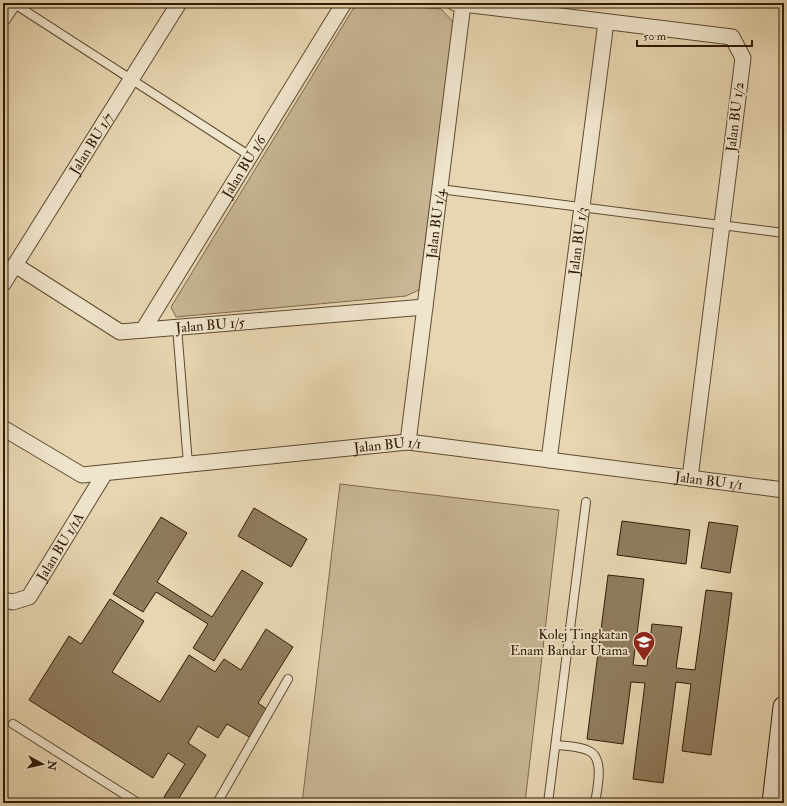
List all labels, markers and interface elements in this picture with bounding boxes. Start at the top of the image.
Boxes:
scale bar [637,22,752,48]
text: 50 m [643,29,667,44]
street label: Jalan BU 1/2 [722,81,748,154]
street label: Jalan BU 1/7 [65,109,117,178]
street label: Jalan BU 1/6 [217,131,270,202]
street label: Jalan BU 1/4 [422,186,448,261]
street label: Jalan BU 1/3 [565,206,590,277]
street label: Jalan BU 1/5 [174,313,246,336]
street label: Jalan BU 1/1 [352,434,422,456]
street label: Jalan BU 1/1 [673,468,744,493]
street label: Jalan BU 1/1A [32,509,87,585]
place label: Kolej Tingkatan Enam Bandar Utama [510,626,628,659]
school or university icon: Kolej Tingkatan Enam Bandar Utama [631,629,657,662]
north arrow [22,744,62,784]
text: N [44,759,59,772]

